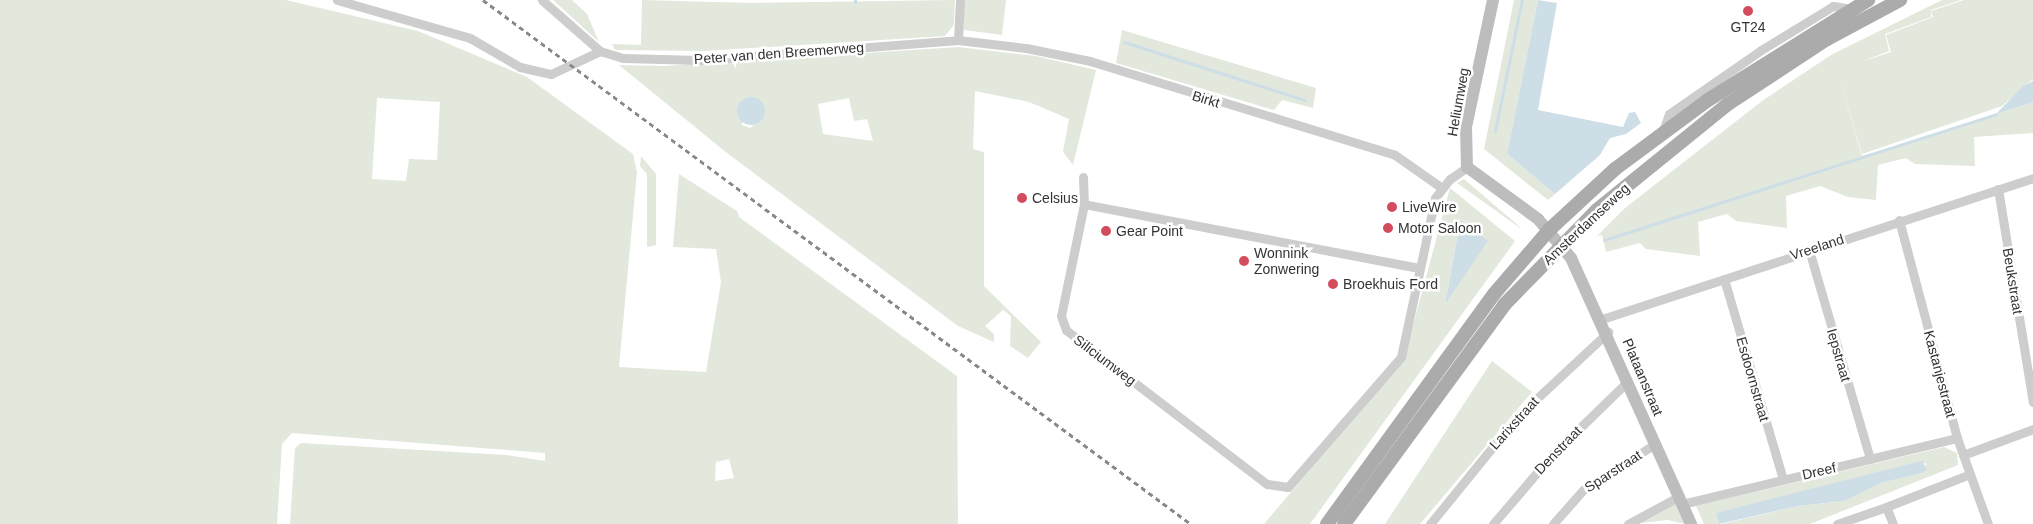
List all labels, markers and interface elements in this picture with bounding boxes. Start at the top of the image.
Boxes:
marker: GT24 [1742,5,1754,17]
place label: GT24 [1730,19,1766,35]
street label: Peter van den Breemerweg [693,39,865,67]
street label: Heliumweg [1444,66,1472,138]
street label: Birkt [1190,87,1222,111]
street label: Amsterdamseweg [1539,180,1633,268]
place label: Celsius [1032,190,1078,206]
marker: Celsius [1016,192,1028,204]
place label: LiveWire [1402,199,1456,215]
marker: LiveWire [1386,201,1398,213]
place label: Motor Saloon [1398,220,1481,236]
marker: Motor Saloon [1382,222,1394,234]
place label: Gear Point [1116,223,1183,239]
marker: Gear Point [1100,225,1112,237]
street label: Vreeland [1788,230,1846,264]
place label: Wonnink Zonwering [1254,245,1319,278]
street label: Beukstraat [1999,247,2027,315]
marker: Wonnink Zonwering [1238,255,1250,267]
place label: Broekhuis Ford [1343,276,1438,292]
marker: Broekhuis Ford [1327,278,1339,290]
street label: Iepstraat [1823,327,1855,383]
street label: Kastanjestraat [1920,329,1960,419]
street label: Siliciumweg [1070,331,1140,389]
street label: Esdoornstraat [1733,335,1773,423]
street label: Plataanstraat [1619,336,1667,418]
street label: Larixstraat [1486,393,1542,453]
street label: Denstraat [1531,422,1585,478]
street label: Sparstraat [1581,446,1645,496]
street label: Dreef [1800,459,1838,483]

